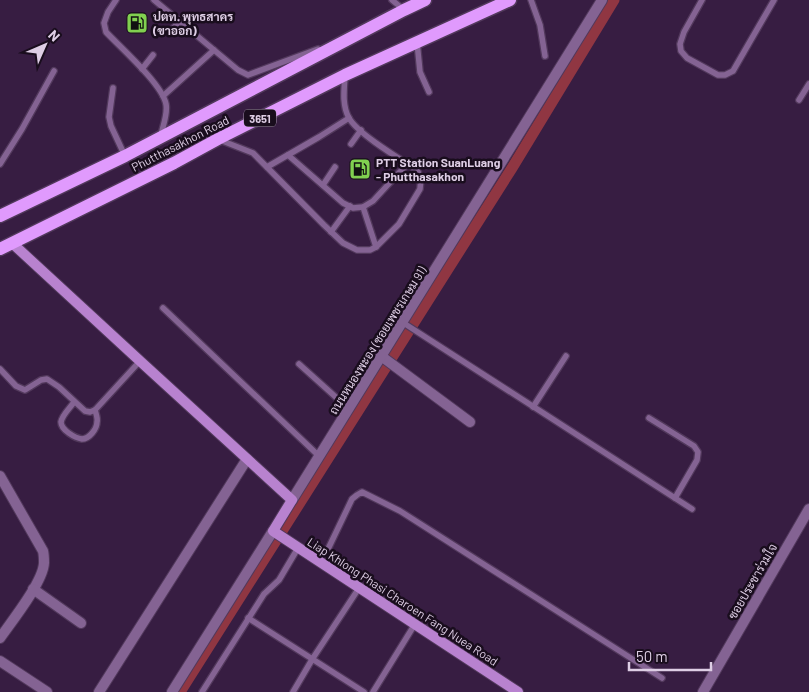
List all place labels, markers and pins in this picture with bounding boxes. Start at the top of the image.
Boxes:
place label: ปตท. พุทธสาคร (ขาออก) [152,9,233,37]
fuel station icon: ปตท. พุทธสาคร (ขาออก) [125,11,149,35]
place label: PTT Station SuanLuang - Phutthasakhon [376,155,501,183]
fuel station icon: PTT Station SuanLuang - Phutthasakhon [348,157,372,181]

